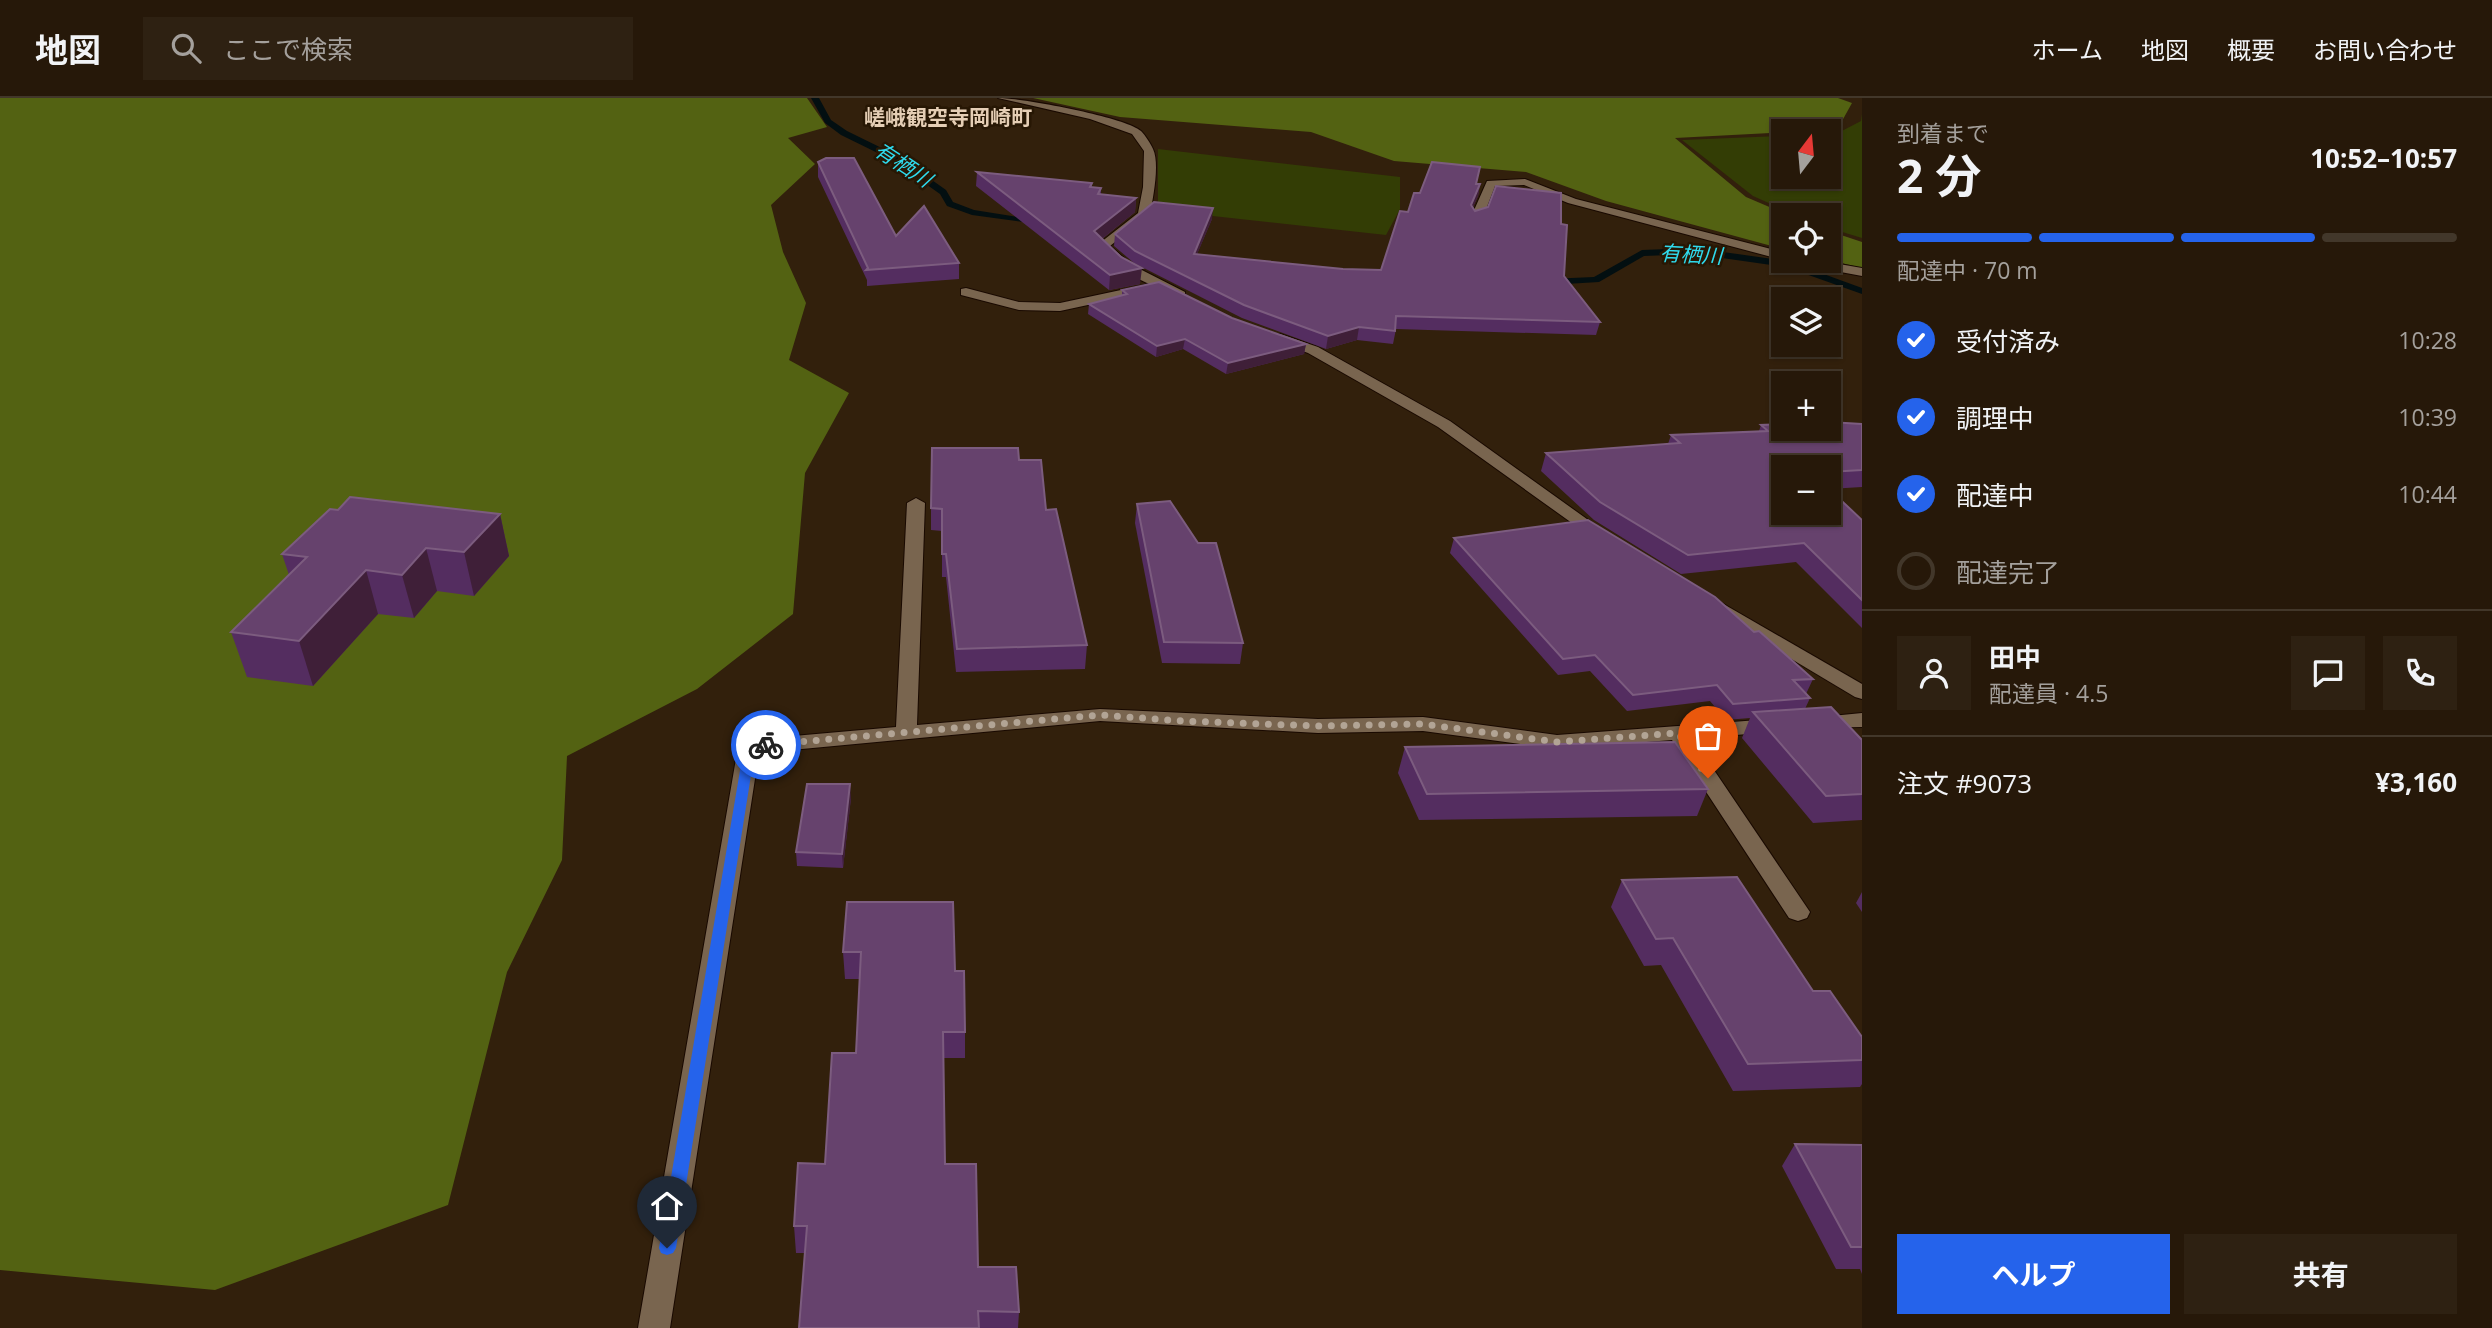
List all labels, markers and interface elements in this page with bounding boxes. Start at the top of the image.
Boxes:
search box [143,17,633,80]
text: 地図 [35,27,101,72]
icon: search [167,29,205,67]
text: ここで検索 [223,31,353,67]
text: ホーム [2032,33,2103,66]
text: 地図 [2141,33,2189,66]
text: 概要 [2227,33,2275,66]
text: お問い合わせ [2313,33,2457,66]
district label: 嵯峨観空寺岡崎町 [864,103,1032,131]
text: 到着まで [1897,117,1989,149]
north arrow [1771,119,1841,189]
map controls [1771,119,1841,525]
water label: 有栖川 [870,135,939,194]
text: 10:52–10:57 [2310,140,2457,176]
text: 2 分 [1897,144,1981,206]
button: locate [1771,203,1841,273]
water label: 有栖川 [1659,238,1725,270]
text: 配達中 · 70 m [1897,254,2038,286]
button: layers [1771,287,1841,357]
icon: check [1897,321,1935,359]
text: 受付済み [1956,323,2060,359]
text: 10:28 [2398,324,2457,356]
button: + [1771,371,1841,441]
icon: check [1897,398,1935,436]
text: 調理中 [1956,400,2034,436]
text: 10:39 [2398,401,2457,433]
button: − [1771,455,1841,525]
icon: check [1897,475,1935,513]
text: 配達中 [1956,477,2034,513]
text: 10:44 [2398,478,2457,510]
text: 配達完了 [1956,554,2060,590]
button: person [1897,636,1971,710]
button: chat [2291,636,2365,710]
button: phone [2383,636,2457,710]
text: 田中 [1989,639,2041,675]
text: 配達員 · 4.5 [1989,677,2108,709]
pin [1678,706,1738,778]
courier [731,710,801,780]
icon: bag [1689,717,1727,755]
icon: bike [747,726,785,764]
text: ¥3,160 [2375,764,2457,800]
text: 注文 #9073 [1897,765,2032,801]
pin [637,1176,697,1248]
icon: home [648,1187,686,1225]
button: ヘルプ [1897,1234,2170,1314]
button: 共有 [2184,1234,2457,1314]

